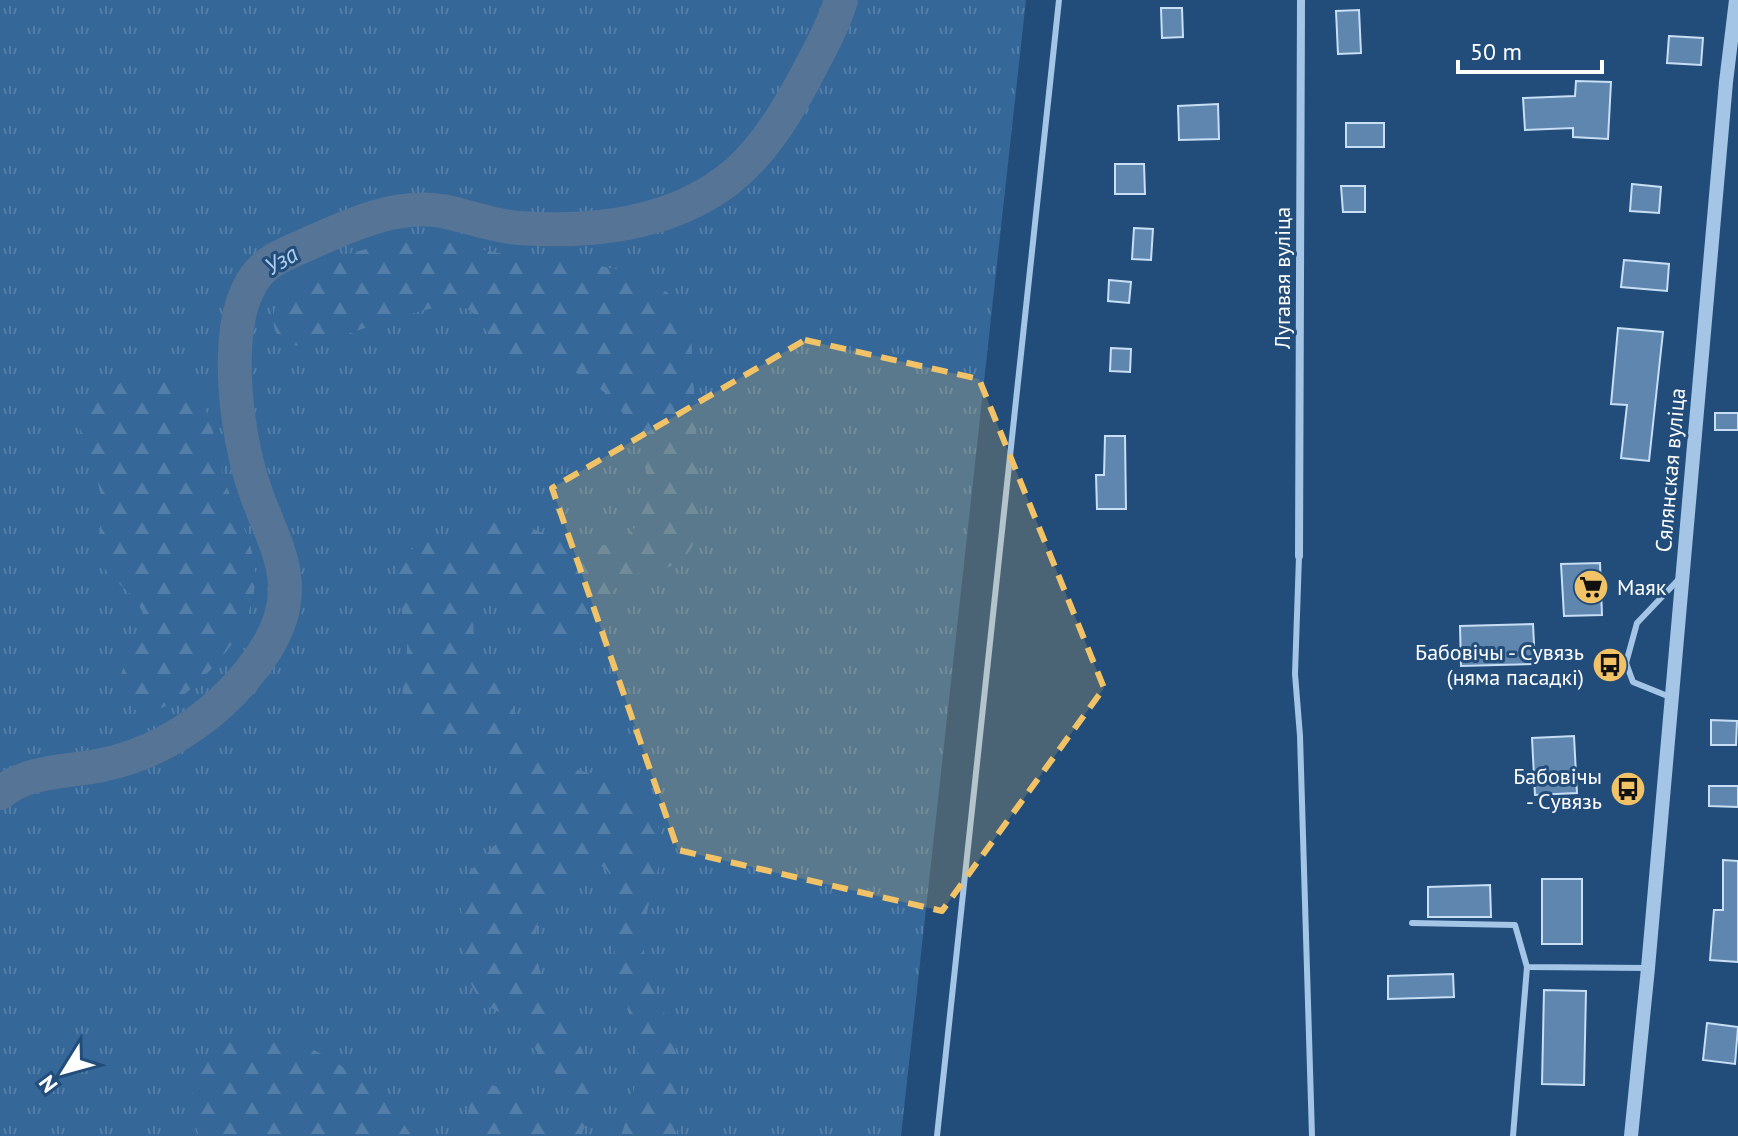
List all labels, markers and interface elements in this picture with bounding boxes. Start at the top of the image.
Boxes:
scale bar [1458,24,1602,74]
text: 50 m [1470,36,1522,67]
street label: Лугавая вуліца [1268,207,1296,350]
water label: Уза [259,238,304,282]
street label: Сялянская вуліца [1649,387,1691,553]
supermarket icon: Маяк [1572,568,1610,606]
place label: Маяк [1617,573,1667,601]
place label: Бабовічы - Сувязь (няма пасадкі) [1415,638,1584,691]
bus stop icon: Бабовічы - Сувязь (няма пасадкі) [1591,646,1629,684]
place label: Бабовічы - Сувязь [1513,762,1602,815]
bus stop icon: Бабовічы - Сувязь [1609,770,1647,808]
north arrow [24,1032,104,1112]
text: N [32,1070,64,1098]

